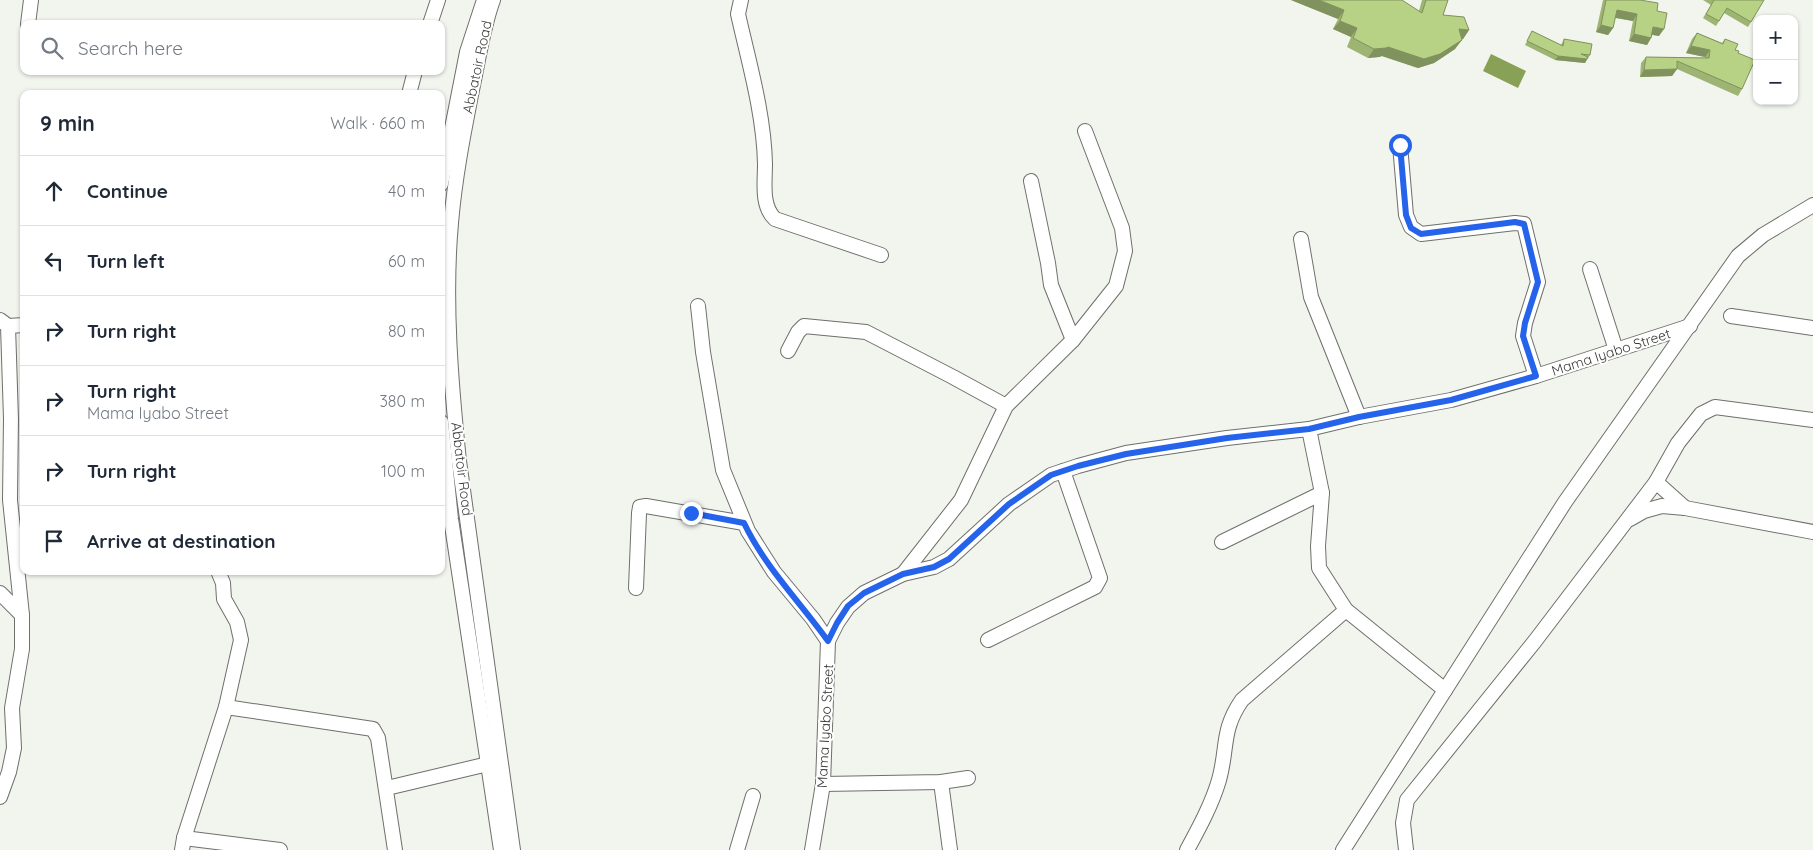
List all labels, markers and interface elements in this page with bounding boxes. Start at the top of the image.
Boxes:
map controls [1753,15,1798,105]
button: + [1753,15,1798,60]
street label: Abbatoir Road [458,19,496,115]
search box [20,20,445,75]
icon: search [38,34,66,62]
text: Search here [78,36,183,60]
button: − [1753,60,1798,105]
text: 9 min [40,110,95,136]
text: Walk · 660 m [330,113,425,133]
route start [1389,134,1412,157]
icon: ahead [40,177,68,205]
text: Continue [87,179,168,203]
text: 40 m [388,181,425,201]
icon: left [40,247,68,275]
text: Turn left [87,249,165,273]
text: 60 m [388,251,425,271]
icon: right [40,317,68,345]
text: Turn right [87,319,176,343]
text: 80 m [388,321,425,341]
street label: Mama Iyabo Street [1549,324,1673,380]
text: Turn right [87,379,176,403]
icon: right [40,387,68,415]
text: 380 m [379,391,425,411]
text: Mama Iyabo Street [87,403,229,423]
street label: Abbatoir Road [447,421,477,517]
icon: right [40,457,68,485]
text: Turn right [87,459,176,483]
text: 100 m [381,461,425,481]
route end [680,502,703,525]
icon: arrive [40,527,68,555]
text: Arrive at destination [87,529,276,553]
street label: Mama Iyabo Street [813,663,837,788]

